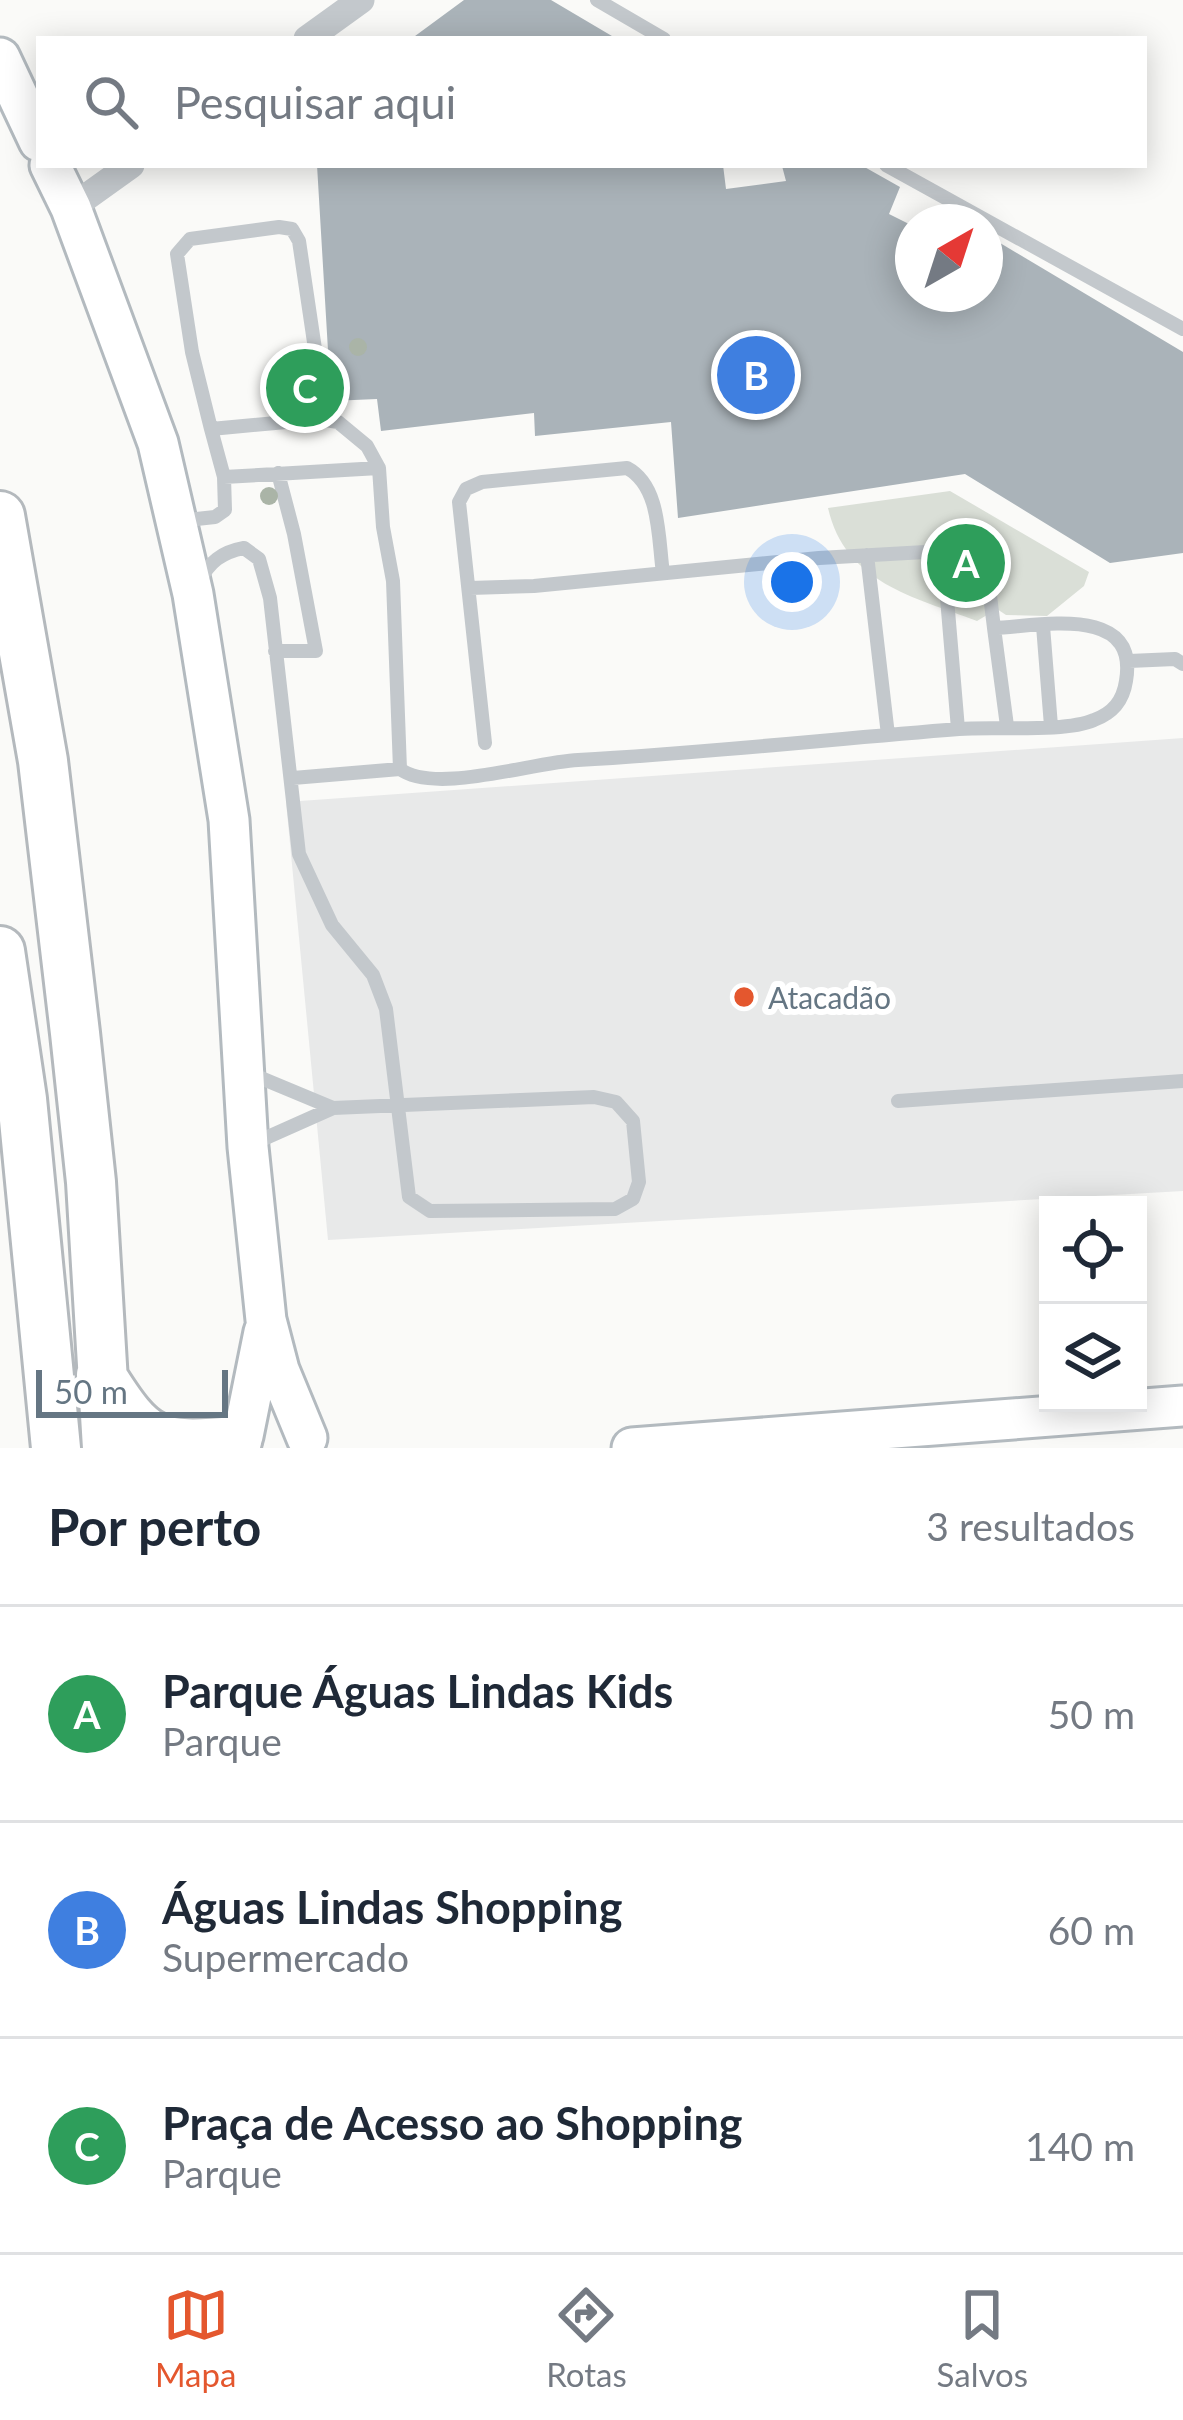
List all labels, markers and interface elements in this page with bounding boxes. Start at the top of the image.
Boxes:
search box [36,36,1147,168]
icon: search [78,69,144,135]
text: Pesquisar aqui [174,75,456,129]
north arrow [895,204,1003,312]
pin: B [717,330,795,420]
pin: C [266,343,344,433]
pin: A [927,518,1005,608]
your location [762,552,822,612]
place label: Atacadão [768,979,891,1015]
marker: Atacadão [731,984,757,1010]
map controls [1039,1196,1147,1412]
button: locate [1039,1196,1147,1304]
button: layers [1039,1304,1147,1412]
scale bar [36,1364,228,1417]
text: 50 m [54,1371,128,1411]
text: Por perto [48,1496,261,1557]
text: 3 resultados [926,1503,1135,1549]
text: Parque Águas Lindas Kids [162,1664,673,1718]
text: A [73,1691,101,1737]
text: 50 m [1048,1691,1135,1737]
text: Parque [162,1718,282,1764]
text: Águas Lindas Shopping [162,1880,623,1934]
text: B [74,1907,100,1953]
text: 60 m [1048,1907,1135,1953]
text: Supermercado [162,1934,409,1980]
text: Praça de Acesso ao Shopping [162,2096,743,2150]
text: C [74,2123,100,2169]
text: 140 m [1025,2123,1135,2169]
text: Parque [162,2150,282,2196]
tab: Mapa [155,2282,236,2394]
tab: Rotas [546,2282,627,2394]
tab: Salvos [937,2282,1028,2394]

